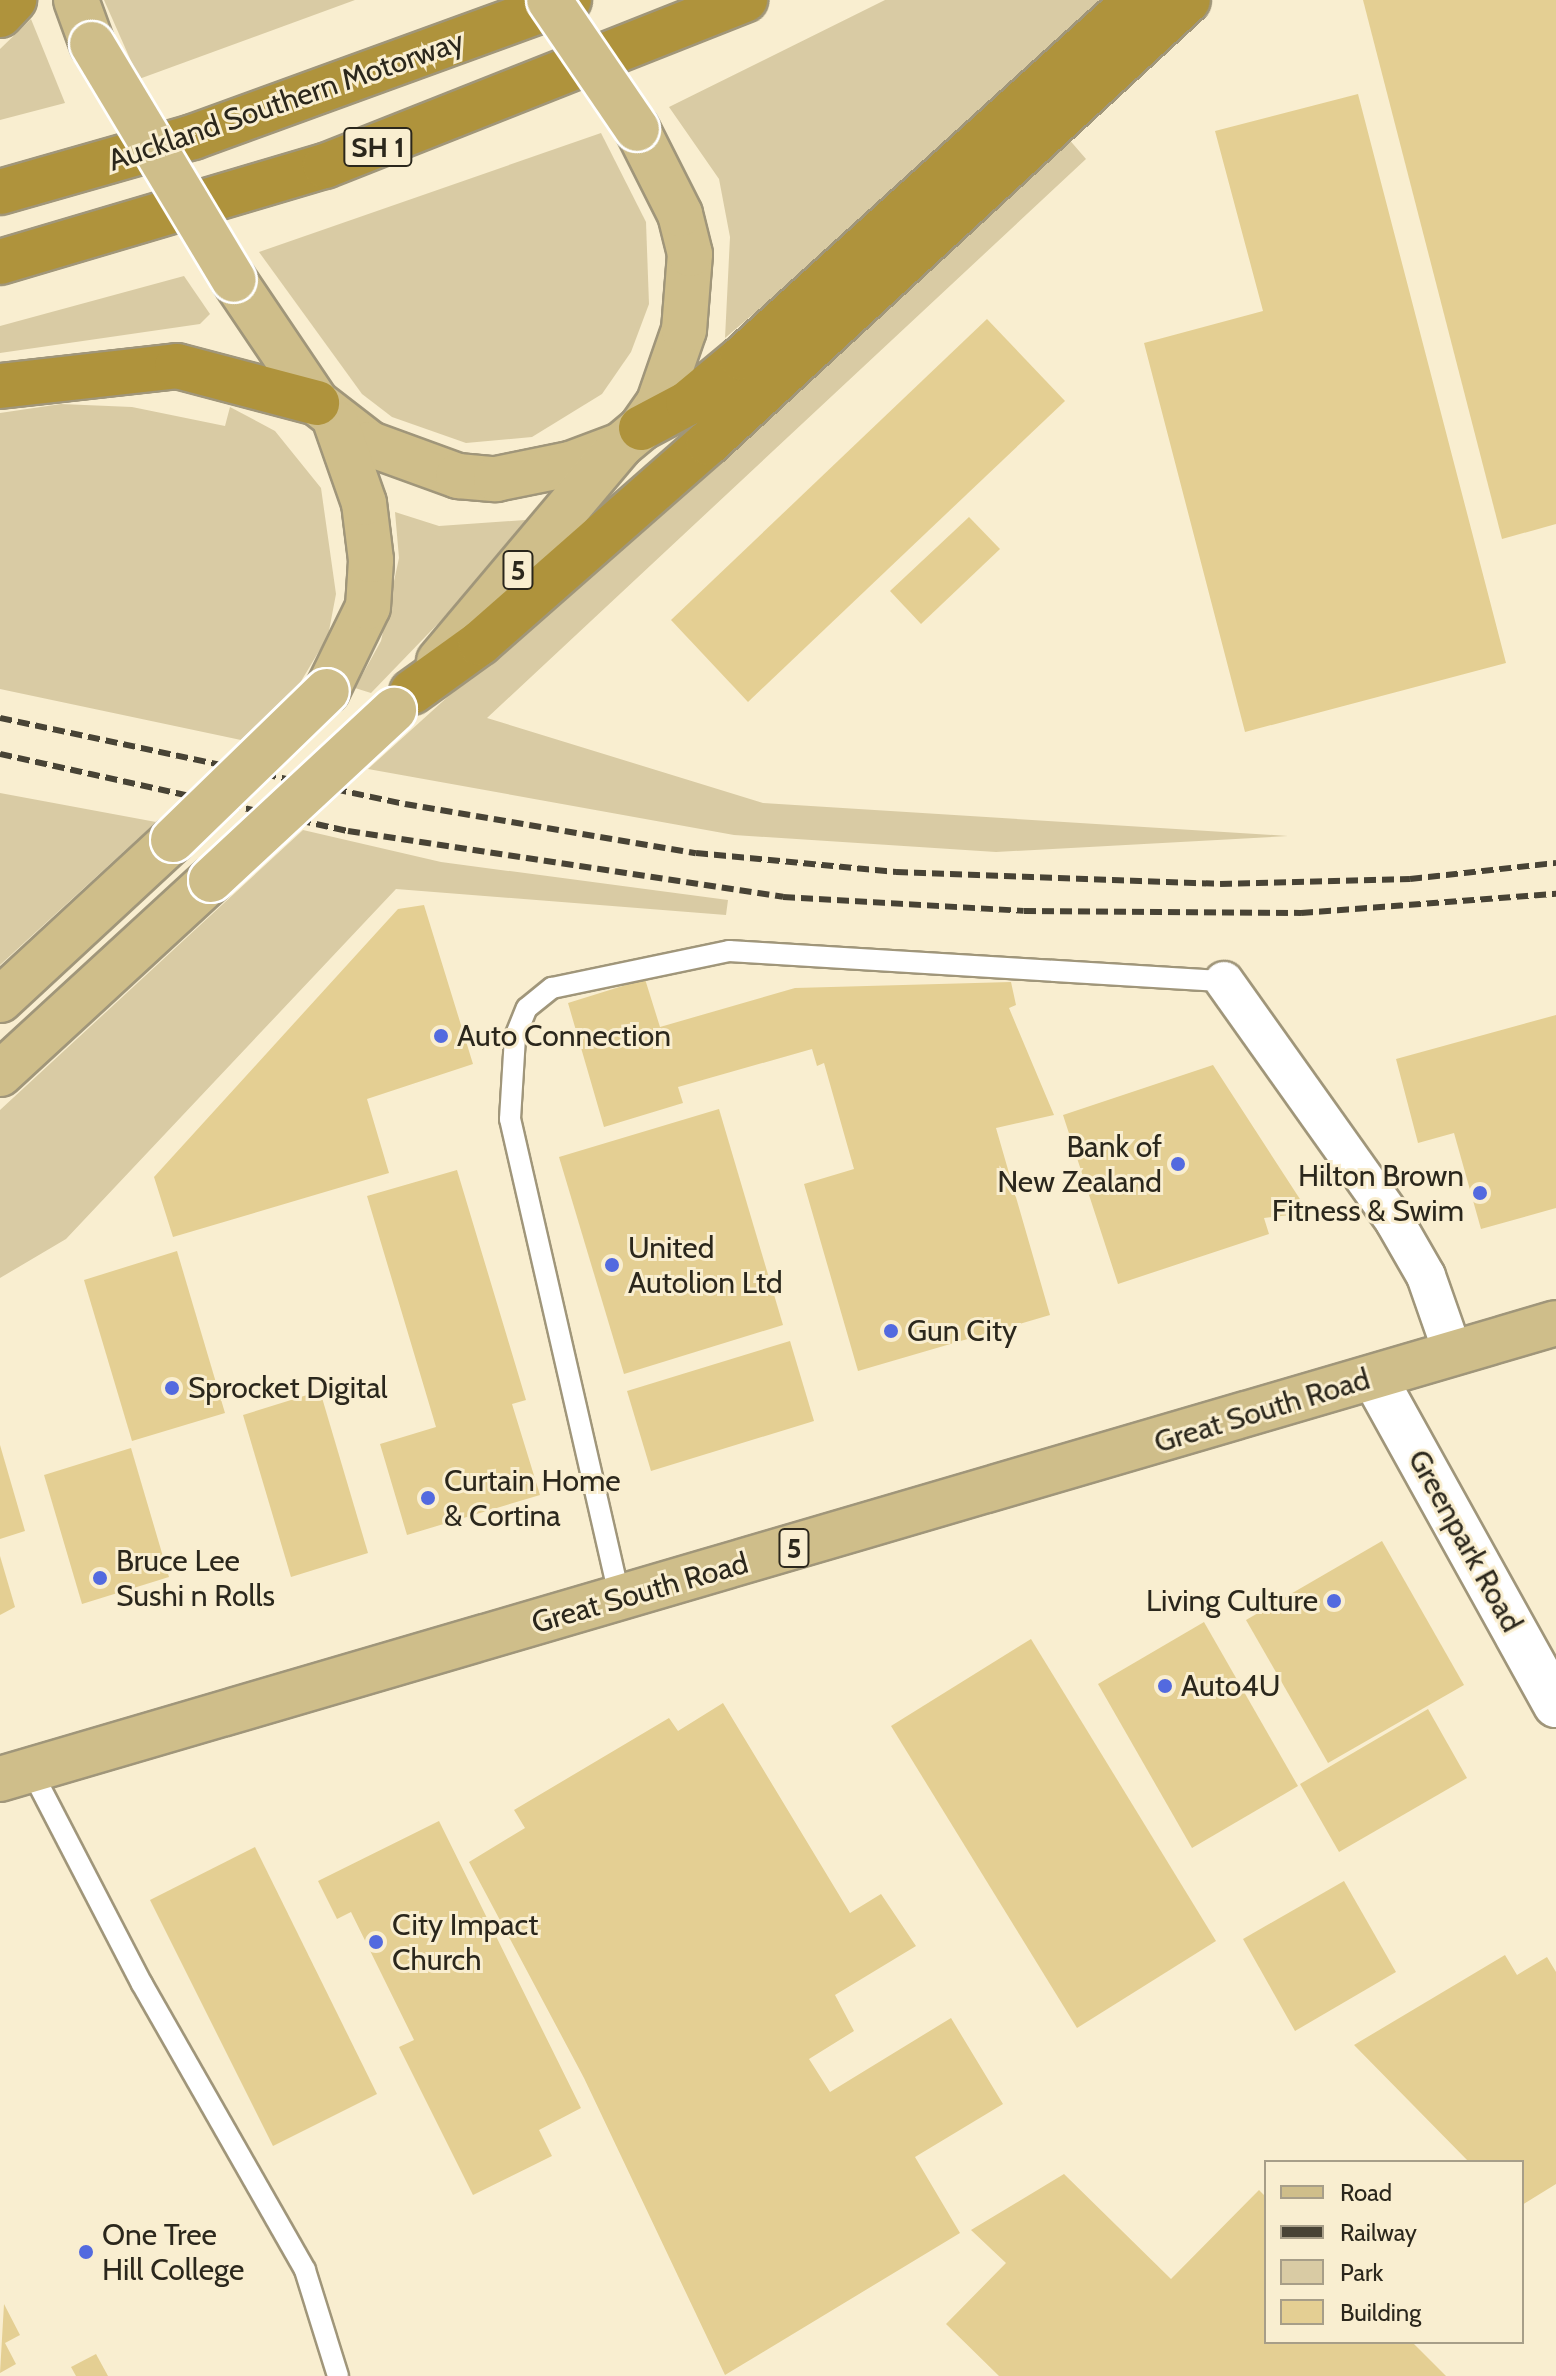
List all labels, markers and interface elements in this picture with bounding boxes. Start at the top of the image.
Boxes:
street label: Auckland Southern Motorway [103,23,469,179]
road number: SH 1 [342,123,414,171]
road number: 5 [502,546,534,594]
place label: Auto Connection [457,1018,671,1054]
marker: Auto Connection [432,1027,450,1045]
place label: Bank of New Zealand [997,1129,1162,1200]
marker: Bank of New Zealand [1169,1155,1187,1173]
place label: Hilton Brown Fitness & Swim [1272,1158,1464,1228]
marker: Hilton Brown Fitness & Swim [1471,1184,1489,1202]
place label: United Autolion Ltd [628,1230,783,1300]
marker: United Autolion Ltd [603,1256,621,1274]
place label: Gun City [907,1313,1017,1349]
marker: Gun City [882,1322,900,1340]
street label: Great South Road [1150,1361,1374,1461]
place label: Sprocket Digital [188,1370,388,1406]
marker: Sprocket Digital [163,1379,181,1397]
street label: Greenpark Road [1400,1444,1530,1638]
place label: Curtain Home & Cortina [444,1463,621,1534]
marker: Curtain Home & Cortina [419,1489,437,1507]
road number: 5 [778,1524,810,1572]
place label: Bruce Lee Sushi n Rolls [116,1543,275,1614]
street label: Great South Road [528,1545,752,1641]
marker: Bruce Lee Sushi n Rolls [91,1569,109,1587]
place label: Living Culture [1146,1583,1318,1619]
marker: Living Culture [1325,1592,1343,1610]
place label: Auto4U [1181,1668,1280,1704]
marker: Auto4U [1156,1677,1174,1695]
place label: City Impact Church [392,1907,538,1978]
marker: City Impact Church [367,1933,385,1951]
legend [1264,2160,1524,2344]
text: Road [1340,2178,1392,2207]
place label: One Tree Hill College [102,2217,244,2288]
text: Railway [1340,2218,1417,2247]
marker: One Tree Hill College [77,2243,95,2261]
text: Park [1340,2258,1383,2287]
text: Building [1340,2298,1421,2327]

